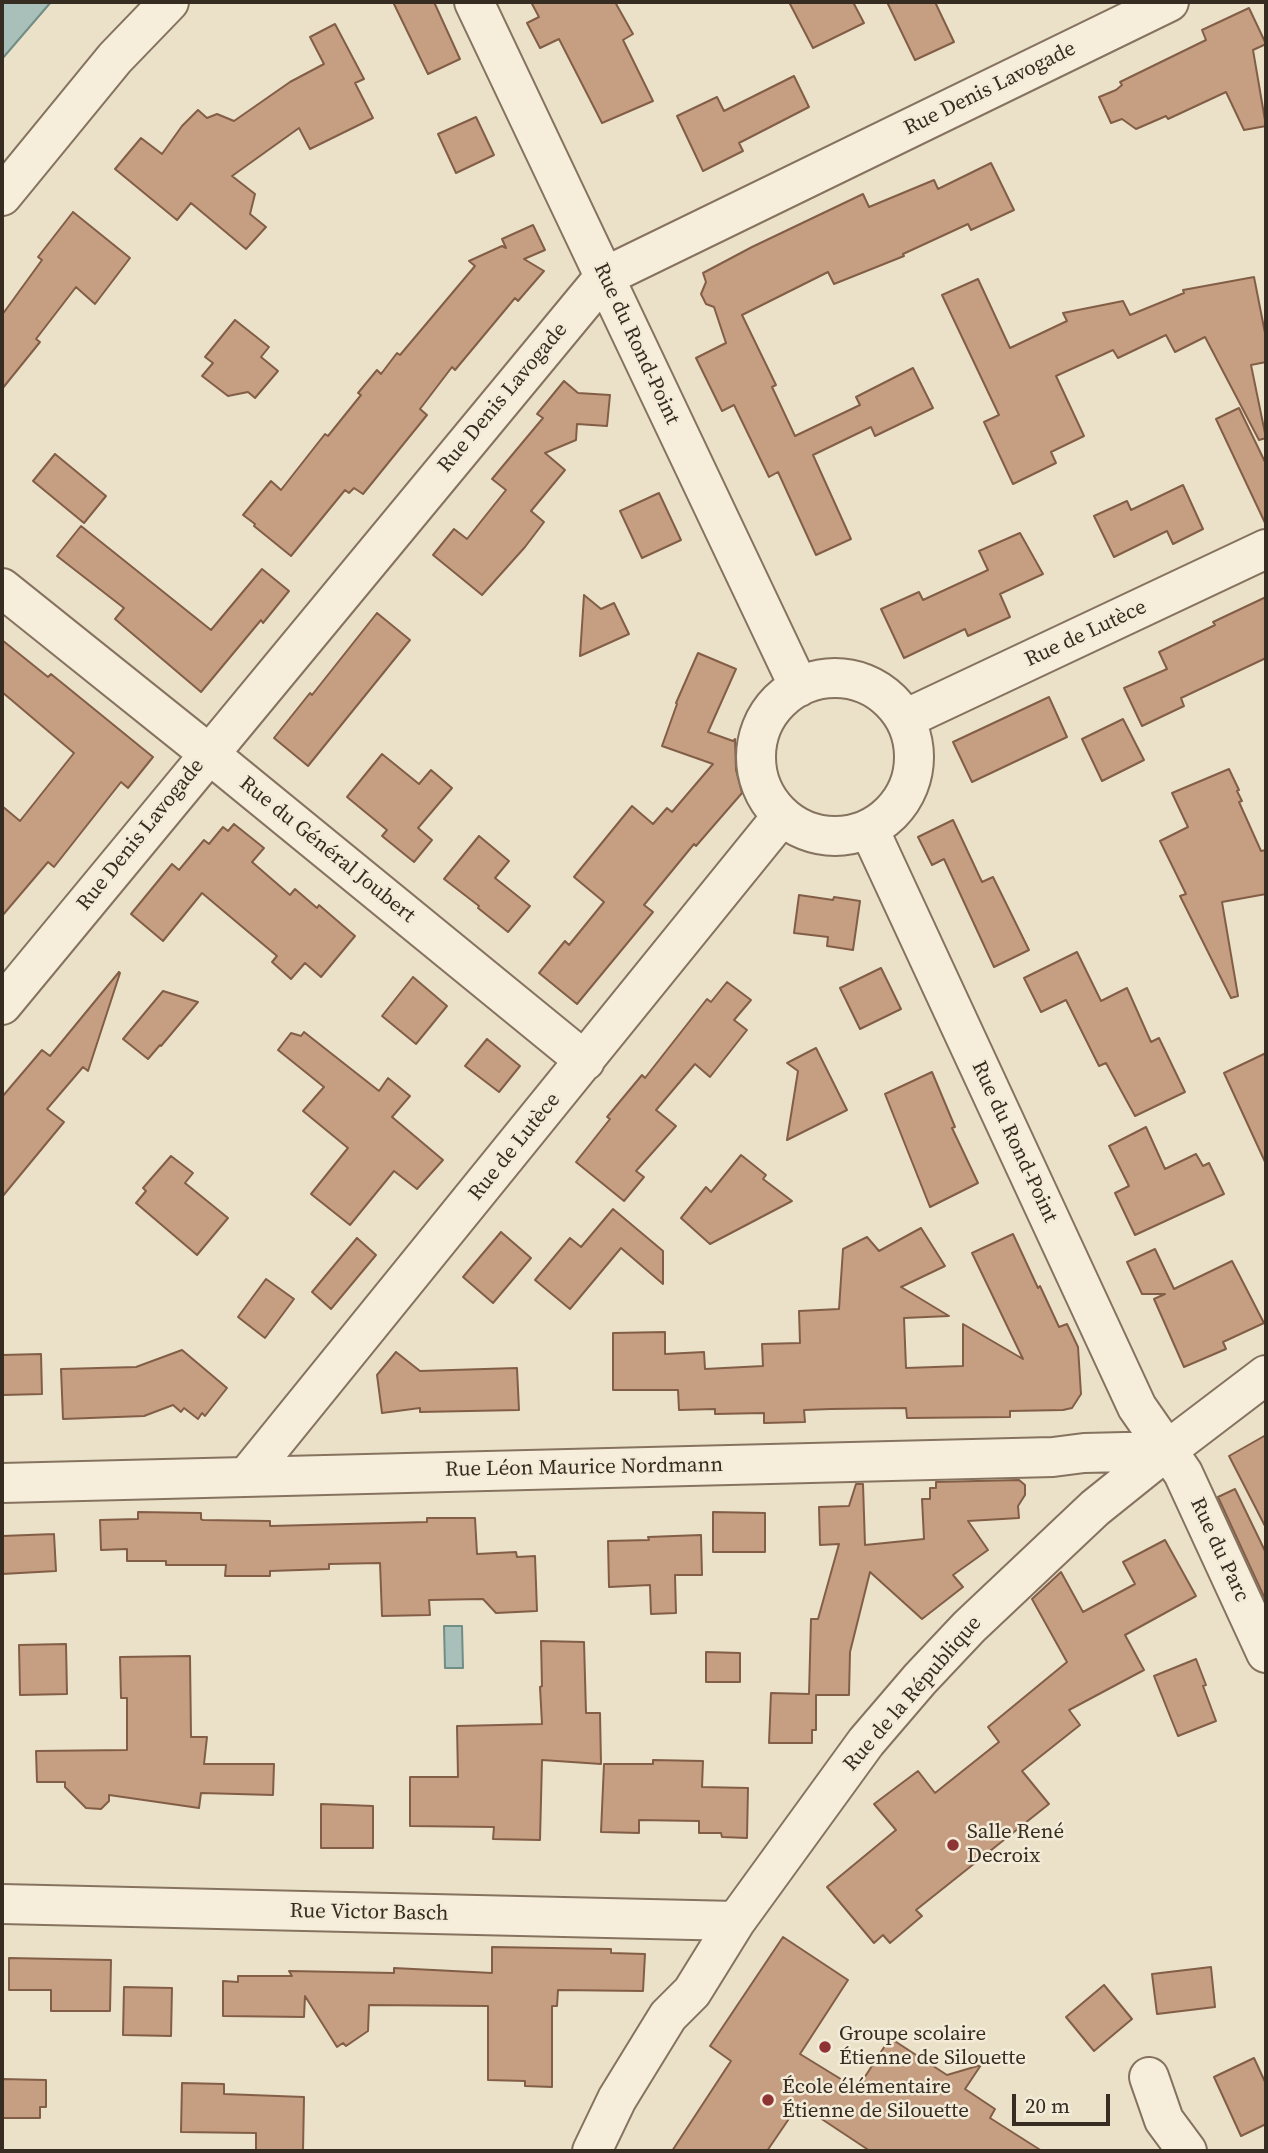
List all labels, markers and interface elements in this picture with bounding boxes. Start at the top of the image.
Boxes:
street label: Rue Denis Lavogade [900,36,1080,142]
street label: Rue du Rond-Point [588,259,684,429]
street label: Rue Denis Lavogade [433,318,573,478]
street label: Rue de Lutèce [1021,595,1151,673]
street label: Rue Denis Lavogade [72,754,210,916]
street label: Rue du Général Joubert [234,771,420,929]
street label: Rue du Rond-Point [966,1057,1062,1227]
street label: Rue de Lutèce [464,1088,566,1206]
street label: Rue Léon Maurice Nordmann [445,1453,723,1483]
street label: Rue du Parc [1184,1494,1254,1606]
street label: Rue de la République [839,1611,987,1777]
place label: Salle René Decroix [967,1820,1064,1870]
marker: Salle René Decroix [945,1837,961,1853]
street label: Rue Victor Basch [289,1899,449,1927]
place label: Groupe scolaire Étienne de Silouette [839,2022,1026,2072]
marker: Groupe scolaire Étienne de Silouette [817,2039,833,2055]
place label: École élémentaire Étienne de Silouette [782,2075,969,2125]
scale bar [1016,2080,1114,2124]
text: 20 m [1025,2091,1070,2120]
marker: École élémentaire Étienne de Silouette [760,2092,776,2108]

